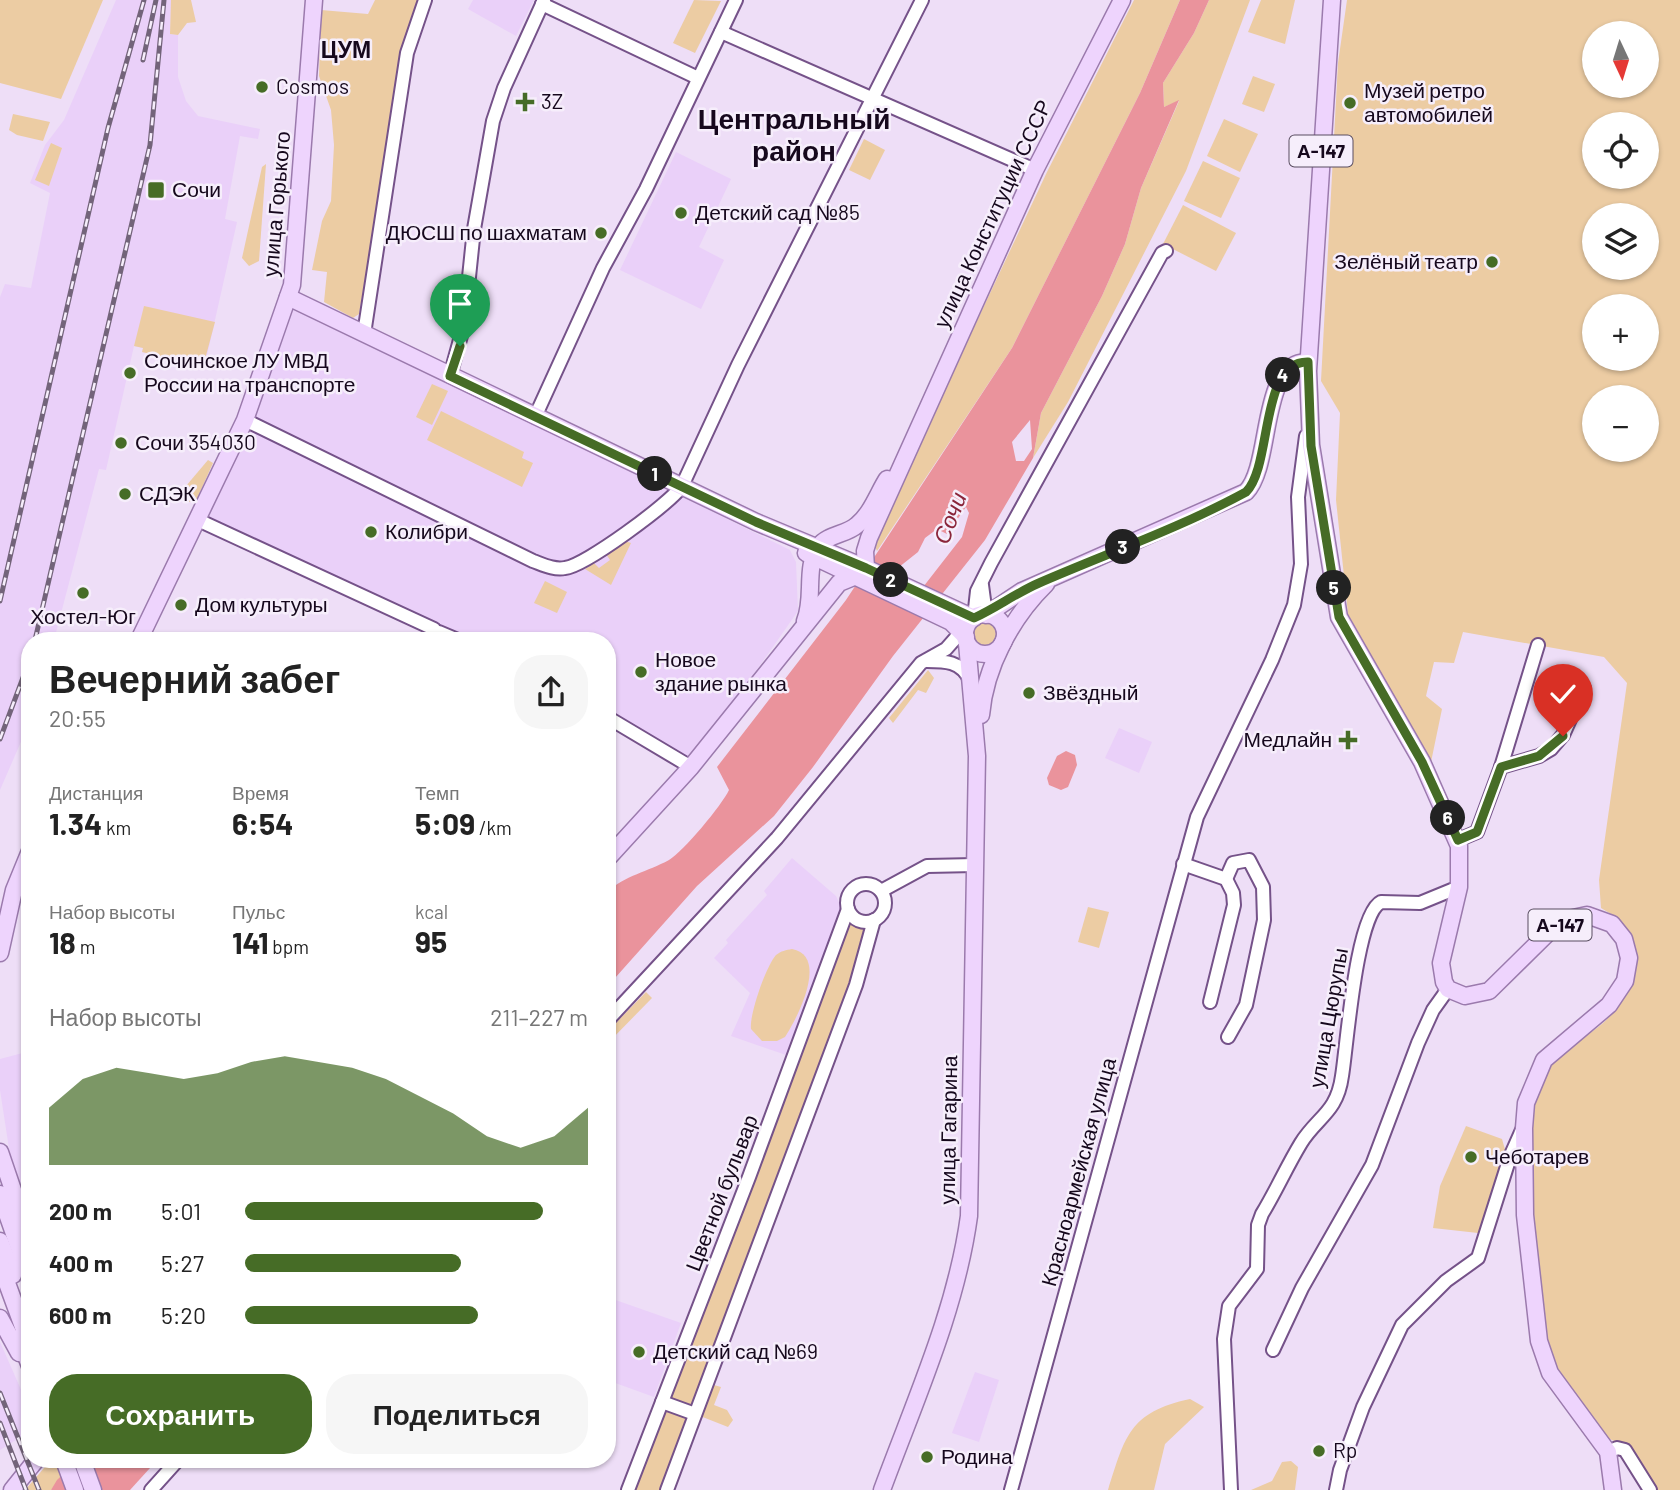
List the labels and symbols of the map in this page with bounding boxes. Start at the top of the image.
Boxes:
north arrow [1582,21,1659,98]
district label: ЦУМ [321,35,371,63]
place label: Cosmos [276,73,349,98]
place label: Музей ретро автомобилей [1364,77,1493,126]
marker: Cosmos [254,79,270,95]
place label: 3Z [541,88,563,113]
marker: 3Z [515,92,535,112]
street label: улица Конституции СССР [928,95,1056,331]
marker: Музей ретро автомобилей [1342,95,1358,111]
district label: Центральный район [698,101,890,167]
street label: улица Горького [257,130,294,278]
road number: А-147 [1290,136,1352,167]
place label: Сочи [172,176,221,201]
marker: Сочи [146,180,166,200]
place label: Детский сад №85 [695,199,860,224]
marker: Детский сад №85 [673,205,689,221]
place label: ДЮСШ по шахматам [386,219,587,244]
marker: ДЮСШ по шахматам [593,225,609,241]
place label: Зелёный театр [1334,248,1478,273]
marker: Зелёный театр [1484,254,1500,270]
pin [430,274,490,346]
place label: Сочинское ЛУ МВД России на транспорте [144,347,355,396]
pin: 4 [1266,358,1300,392]
marker: Сочинское ЛУ МВД России на транспорте [122,365,138,381]
place label: Сочи 354030 [135,429,256,454]
marker: Сочи 354030 [113,435,129,451]
pin: 1 [638,456,672,491]
place label: СДЭК [139,480,196,505]
marker: СДЭК [117,486,133,502]
water label: Сочи [926,488,972,547]
place label: Колибри [385,518,468,543]
marker: Колибри [363,524,379,540]
pin: 3 [1106,530,1140,564]
pin: 2 [874,562,908,598]
pin: 5 [1316,570,1352,606]
marker: Хостел-Юг [75,585,91,601]
place label: Дом культуры [195,591,328,616]
marker: Дом культуры [173,597,189,613]
place label: Хостел-Юг [30,603,136,628]
place label: Новое здание рынка [655,646,787,695]
marker: Новое здание рынка [633,664,649,680]
pin [1533,664,1593,736]
place label: Звёздный [1043,679,1138,704]
marker: Звёздный [1021,685,1037,701]
place label: Медлайн [1244,726,1332,751]
marker: Медлайн [1338,730,1358,750]
pin: 6 [1430,800,1466,836]
road number: А-147 [1528,909,1592,940]
street label: улица Цюрупы [1303,946,1352,1090]
street label: Красноармейская улица [1035,1054,1120,1289]
street label: улица Гагарина [934,1055,961,1205]
street label: Цветной бульвар [679,1111,762,1274]
place label: Чеботарев [1485,1143,1589,1168]
marker: Чеботарев [1463,1149,1479,1165]
place label: Детский сад №69 [653,1338,818,1363]
marker: Детский сад №69 [631,1344,647,1360]
place label: Rp [1333,1437,1357,1462]
place label: Родина [941,1443,1013,1468]
marker: Rp [1311,1443,1327,1459]
marker: Родина [919,1449,935,1465]

